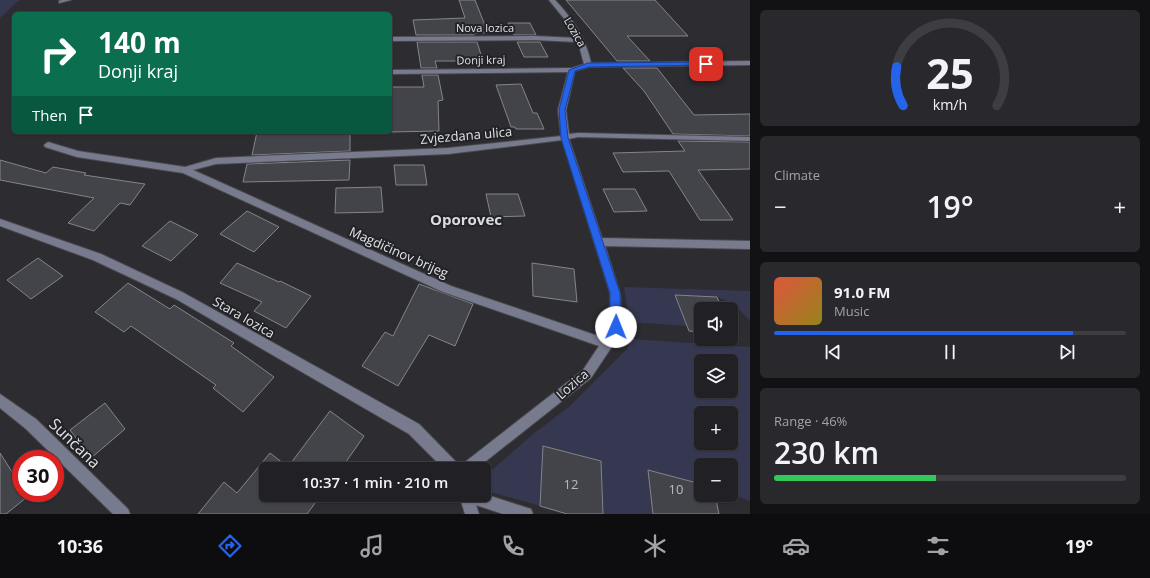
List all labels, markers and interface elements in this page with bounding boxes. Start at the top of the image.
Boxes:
street label: Lozica [561,14,590,49]
street label: Nova lozica [456,20,514,35]
text: 140 m [98,23,181,61]
icon: right [32,28,84,80]
text: 25 [926,45,974,101]
pin [689,47,723,81]
street label: Donji kraj [456,52,506,67]
icon: arrive [695,53,717,75]
text: Donji kraj [98,59,178,83]
text: km/h [933,95,967,114]
icon: arrive [75,104,97,126]
text: Then [32,105,67,125]
street label: Zvjezdana ulica [419,122,513,148]
text: Climate [774,166,820,184]
text: 19° [926,186,974,227]
text: − [774,191,787,221]
text: + [1113,191,1126,221]
district label: Oporovec [430,209,502,229]
street label: Magdičinov brijeg [347,222,451,282]
text: 91.0 FM [834,282,890,302]
street label: Stara lozica [210,292,278,342]
map controls [694,302,738,502]
button: sound [694,302,738,346]
text: Music [834,302,869,320]
position arrow [595,306,637,348]
icon: previous [822,341,844,363]
icon: pause [939,341,961,363]
icon: next [1056,341,1078,363]
button: layers [694,354,738,398]
street label: Lozica [552,365,592,403]
button: + [694,406,738,450]
text: Range · 46% [774,412,847,430]
street label: Sunčana [44,413,106,473]
text: 230 km [774,432,879,473]
speed limit sign: 30 [12,450,64,502]
button: − [694,458,738,502]
text: 10:37 · 1 min · 210 m [302,472,448,492]
house number: 12 [564,475,578,493]
house number: 10 [669,480,683,498]
icon: directions [216,532,244,560]
icon: music [358,532,386,560]
icon: phone [499,532,527,560]
icon: climate [641,532,669,560]
icon: car [782,532,810,560]
icon: filters [924,532,952,560]
text: 10:36 [57,534,103,558]
text: 19° [1065,534,1093,558]

